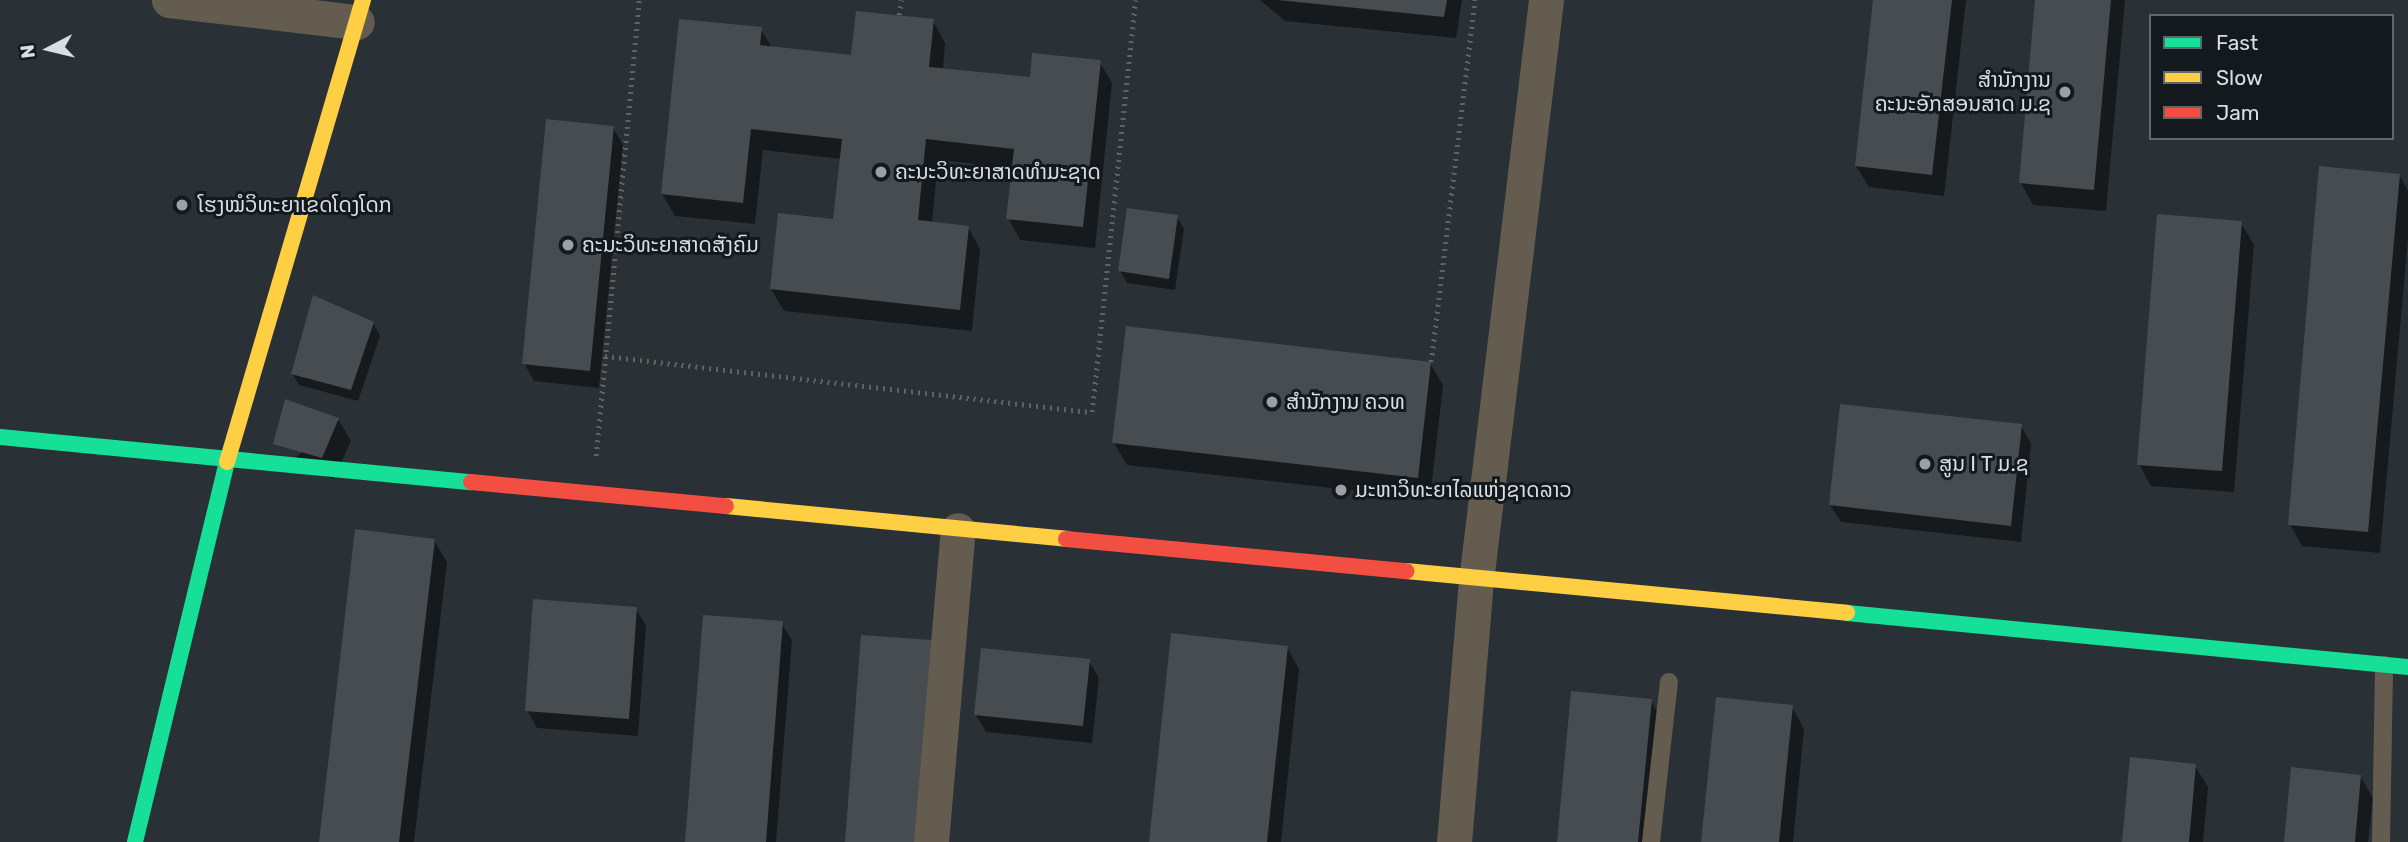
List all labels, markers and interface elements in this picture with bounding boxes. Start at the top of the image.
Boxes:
north arrow [14,14,84,84]
legend [2149,14,2394,140]
text: Fast [2216,30,2258,55]
text: N [15,43,40,60]
text: Slow [2216,65,2263,90]
place label: ສໍານັກງານ ຄະນະອັກສອນສາດ ມ.ຊ [1875,67,2051,117]
marker: ສໍານັກງານ ຄະນະອັກສອນສາດ ມ.ຊ [2057,84,2073,100]
text: Jam [2216,100,2260,125]
place label: ຄະນະວິທະຍາສາດທຳມະຊາດ [895,159,1101,185]
marker: ຄະນະວິທະຍາສາດທຳມະຊາດ [873,164,889,180]
place label: ໂຮງໝໍວິທະຍາເຂດໂດງໂດກ [198,192,392,218]
marker: ໂຮງໝໍວິທະຍາເຂດໂດງໂດກ [172,195,192,215]
place label: ຄະນະວິທະຍາສາດສັງຄົມ [582,232,759,258]
marker: ຄະນະວິທະຍາສາດສັງຄົມ [560,237,576,253]
place label: ສຳນັກງານ ຄວທ [1286,389,1405,415]
marker: ສຳນັກງານ ຄວທ [1264,394,1280,410]
place label: ສູນ I T ມ.ຊ [1939,451,2030,477]
marker: ສູນ I T ມ.ຊ [1917,456,1933,472]
place label: ມະຫາວິທະຍາໄລແຫ່ງຊາດລາວ [1355,477,1572,503]
marker: ມະຫາວິທະຍາໄລແຫ່ງຊາດລາວ [1333,482,1349,498]

